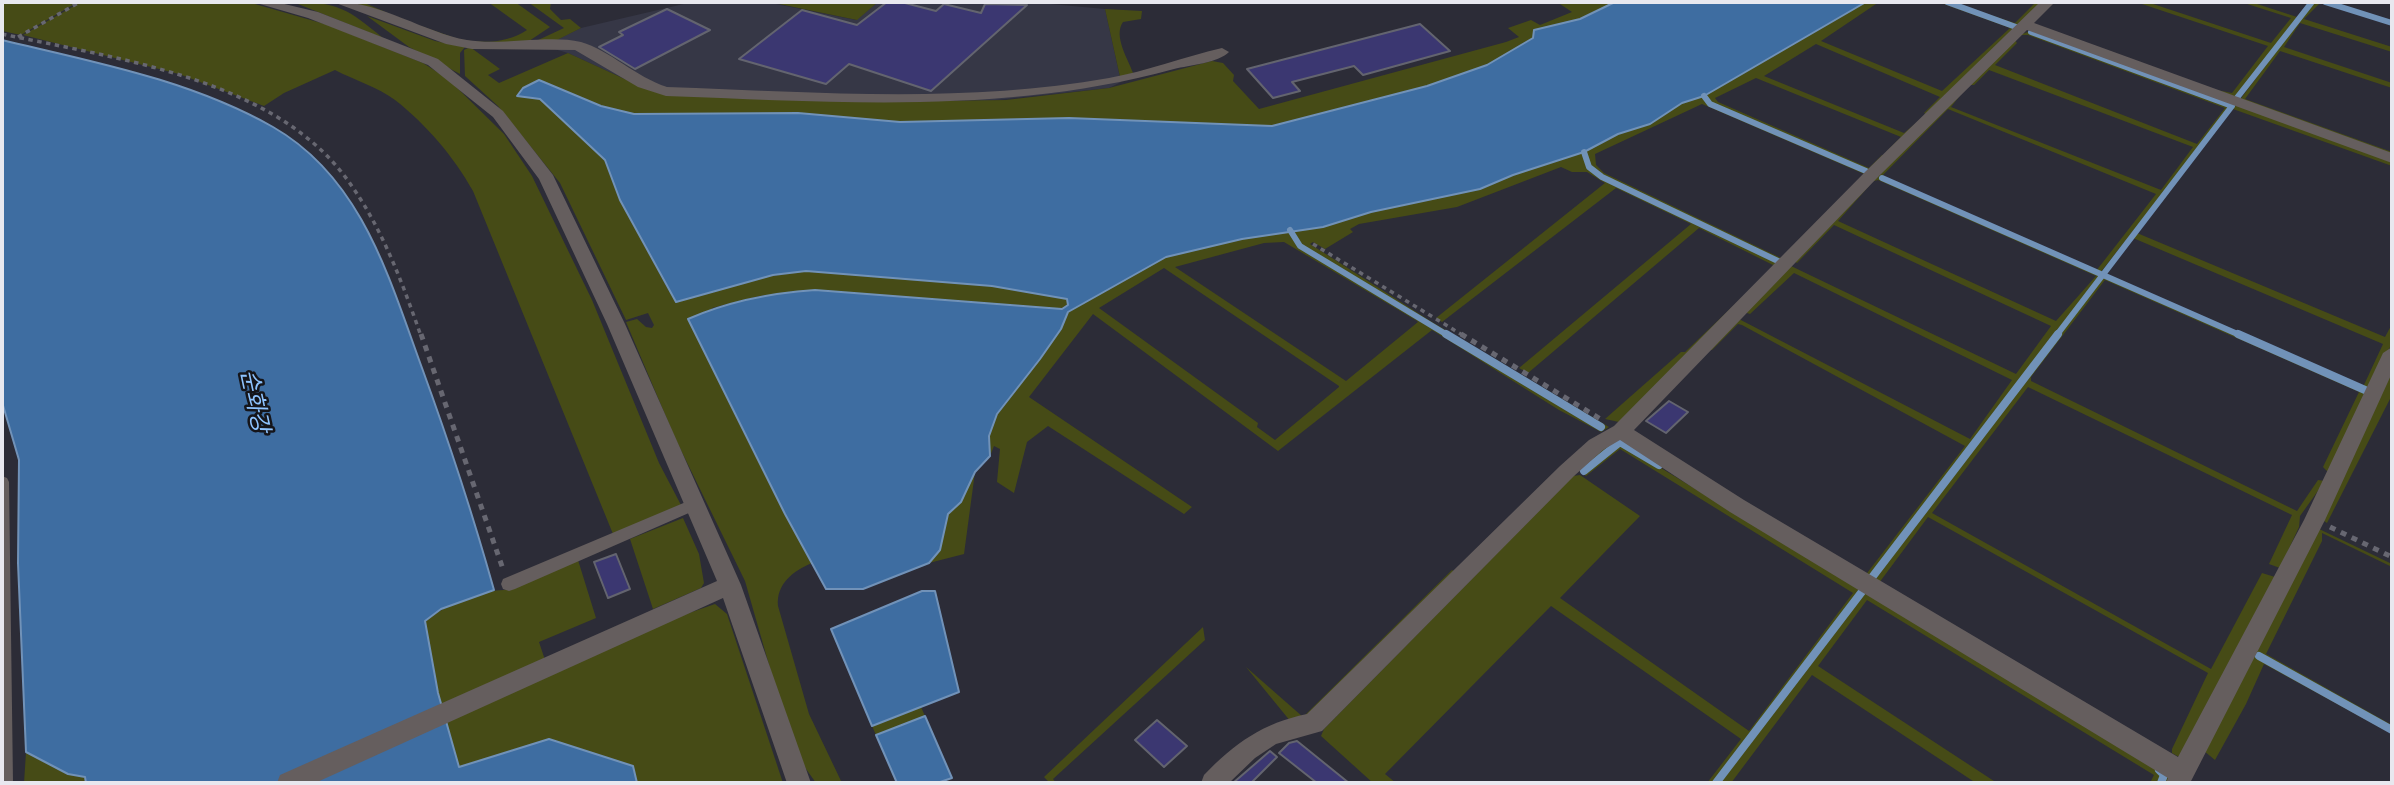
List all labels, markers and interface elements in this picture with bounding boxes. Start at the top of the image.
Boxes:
water label: 순화강 [234,367,274,435]

